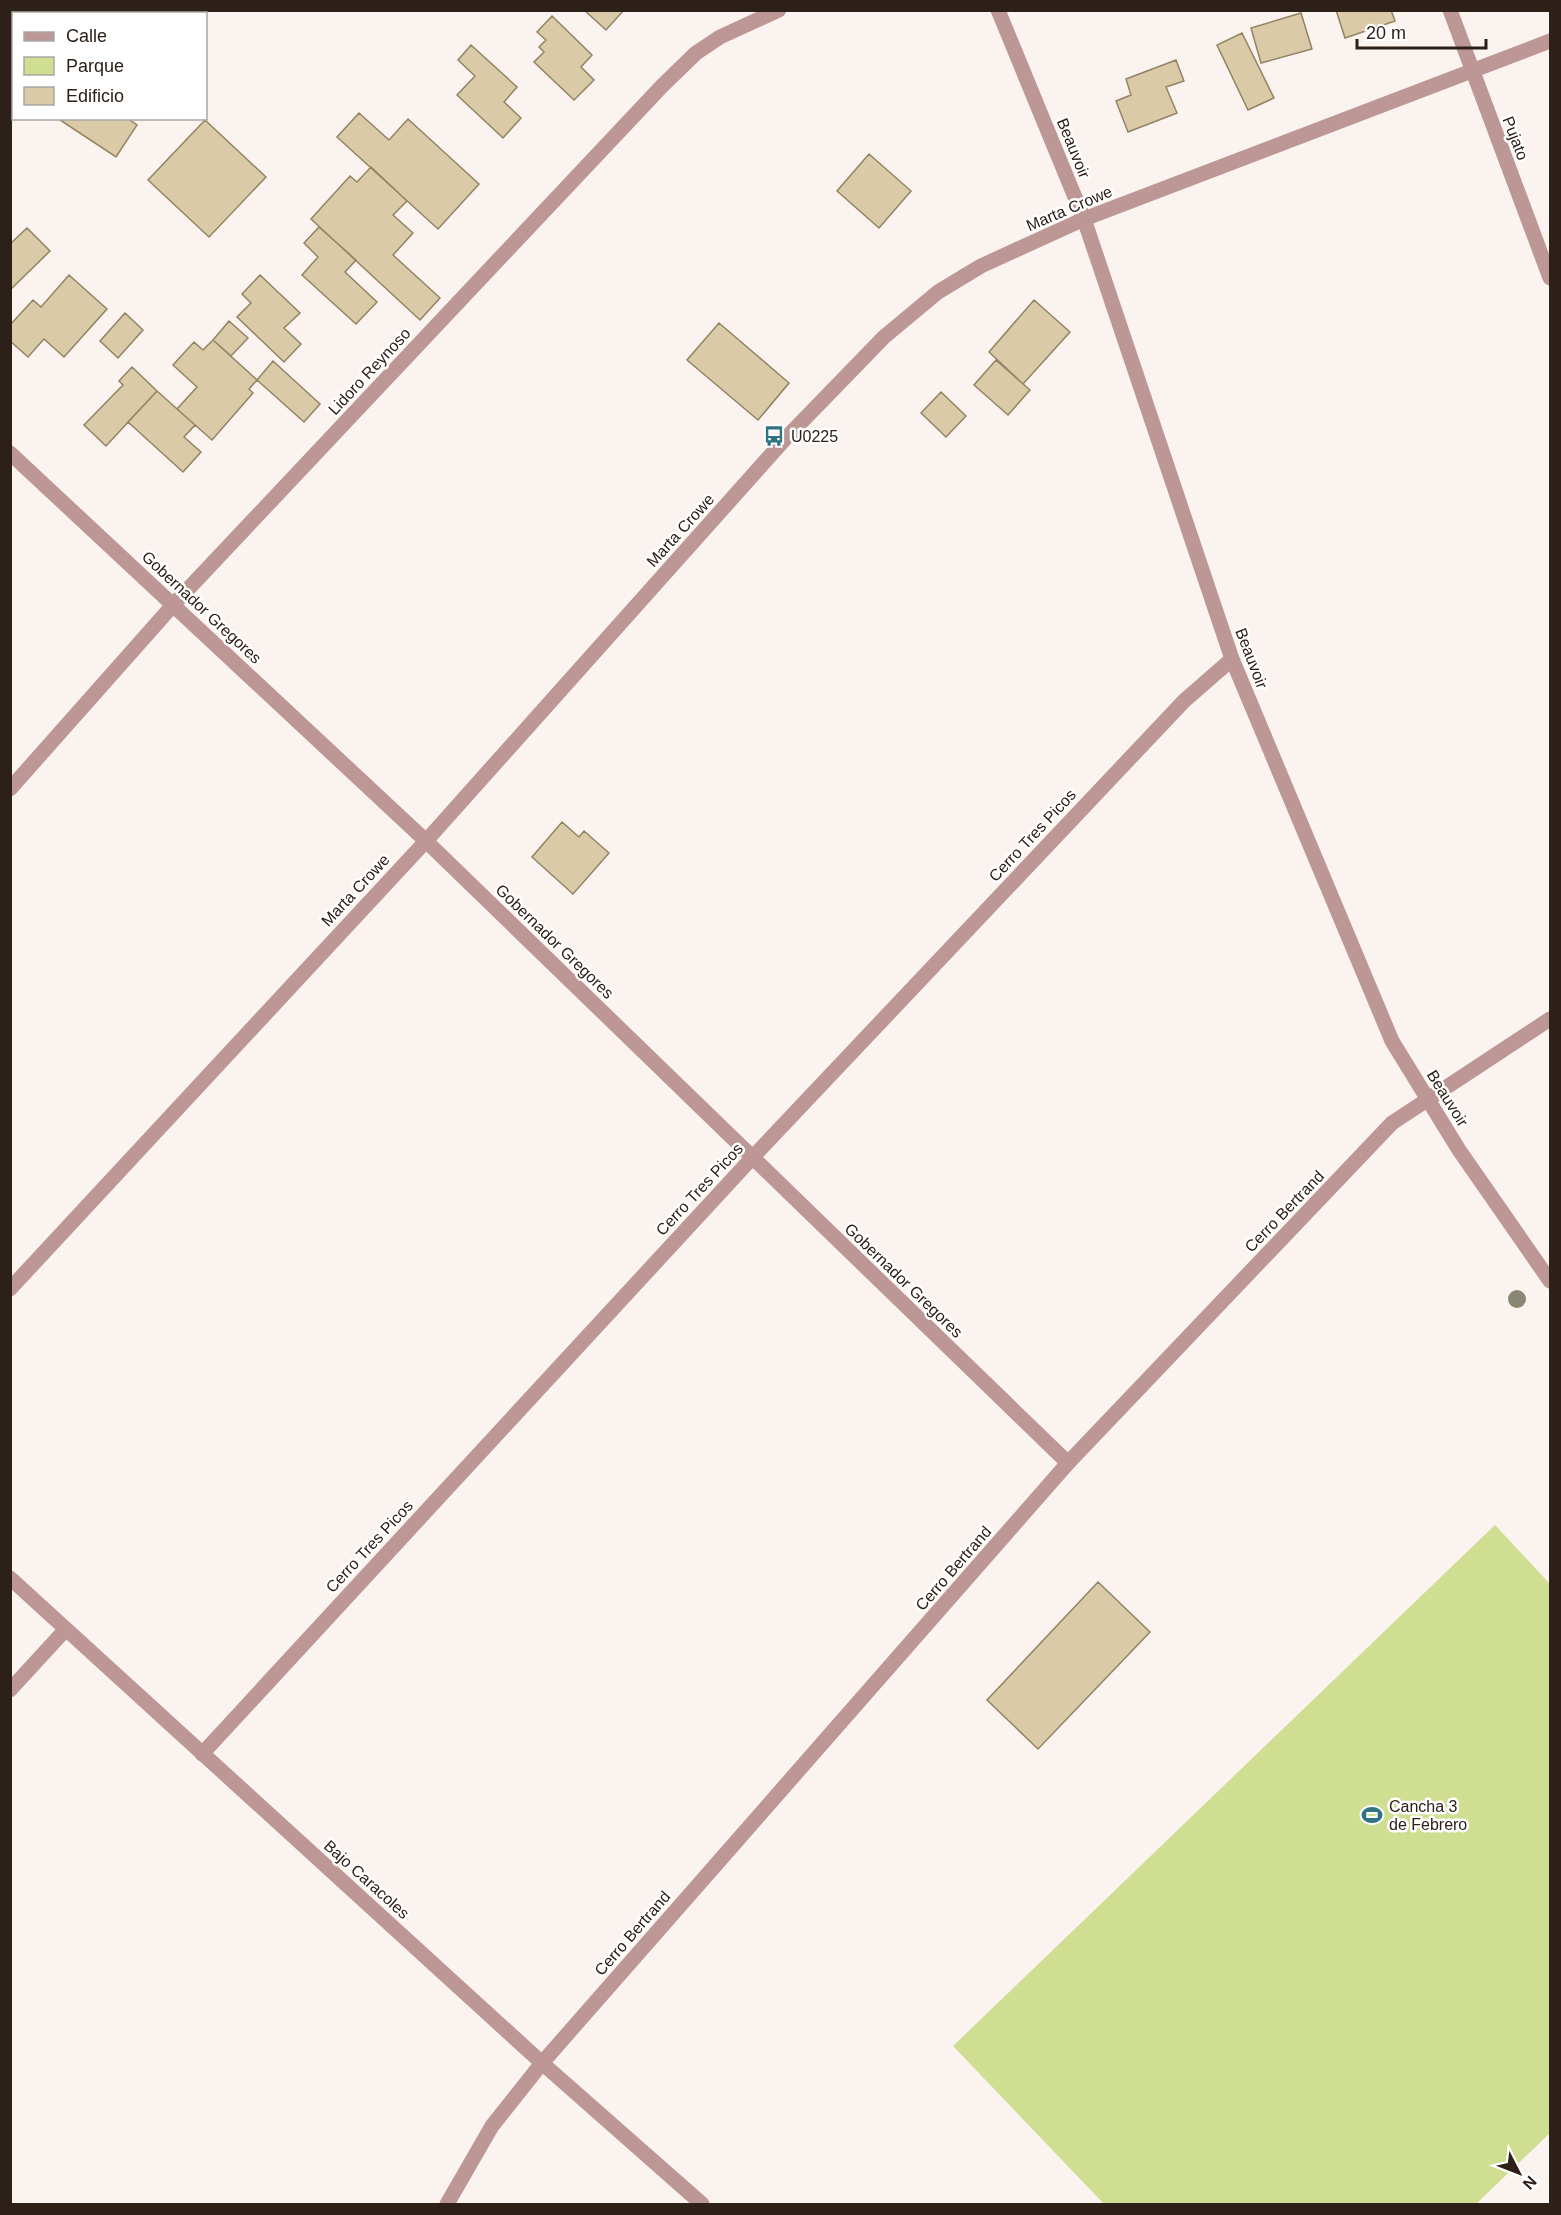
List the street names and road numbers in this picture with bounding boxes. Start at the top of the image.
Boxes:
street label: Pujato [1499,114,1532,162]
street label: Beauvoir [1054,116,1093,181]
street label: Marta Crowe [1024,183,1115,234]
street label: Lidoro Reynoso [325,324,414,418]
street label: Marta Crowe [643,491,717,570]
street label: Gobernador Gregores [139,548,265,667]
street label: Beauvoir [1232,626,1271,691]
street label: Cerro Tres Picos [986,786,1079,885]
street label: Marta Crowe [318,851,393,930]
street label: Gobernador Gregores [492,881,617,1002]
street label: Beauvoir [1424,1067,1472,1130]
street label: Cerro Tres Picos [653,1140,746,1239]
street label: Cerro Bertrand [1241,1167,1327,1255]
street label: Gobernador Gregores [841,1220,966,1341]
street label: Cerro Tres Picos [323,1497,416,1596]
street label: Cerro Bertrand [912,1523,995,1614]
street label: Bajo Caracoles [321,1837,413,1922]
street label: Cerro Bertrand [591,1888,674,1979]

